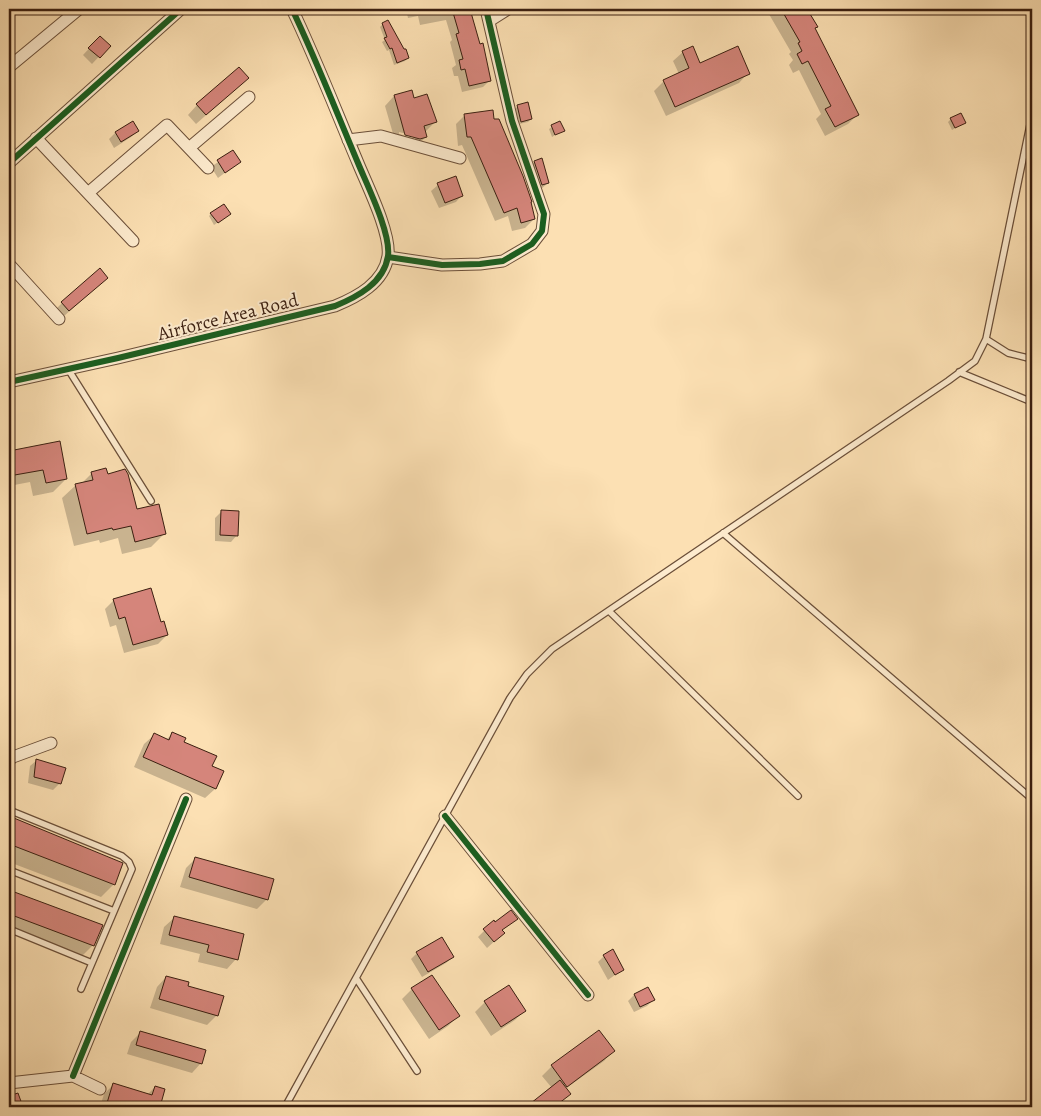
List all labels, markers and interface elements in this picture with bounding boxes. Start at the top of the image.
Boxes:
street label: Airforce Area Road [154,287,302,347]

